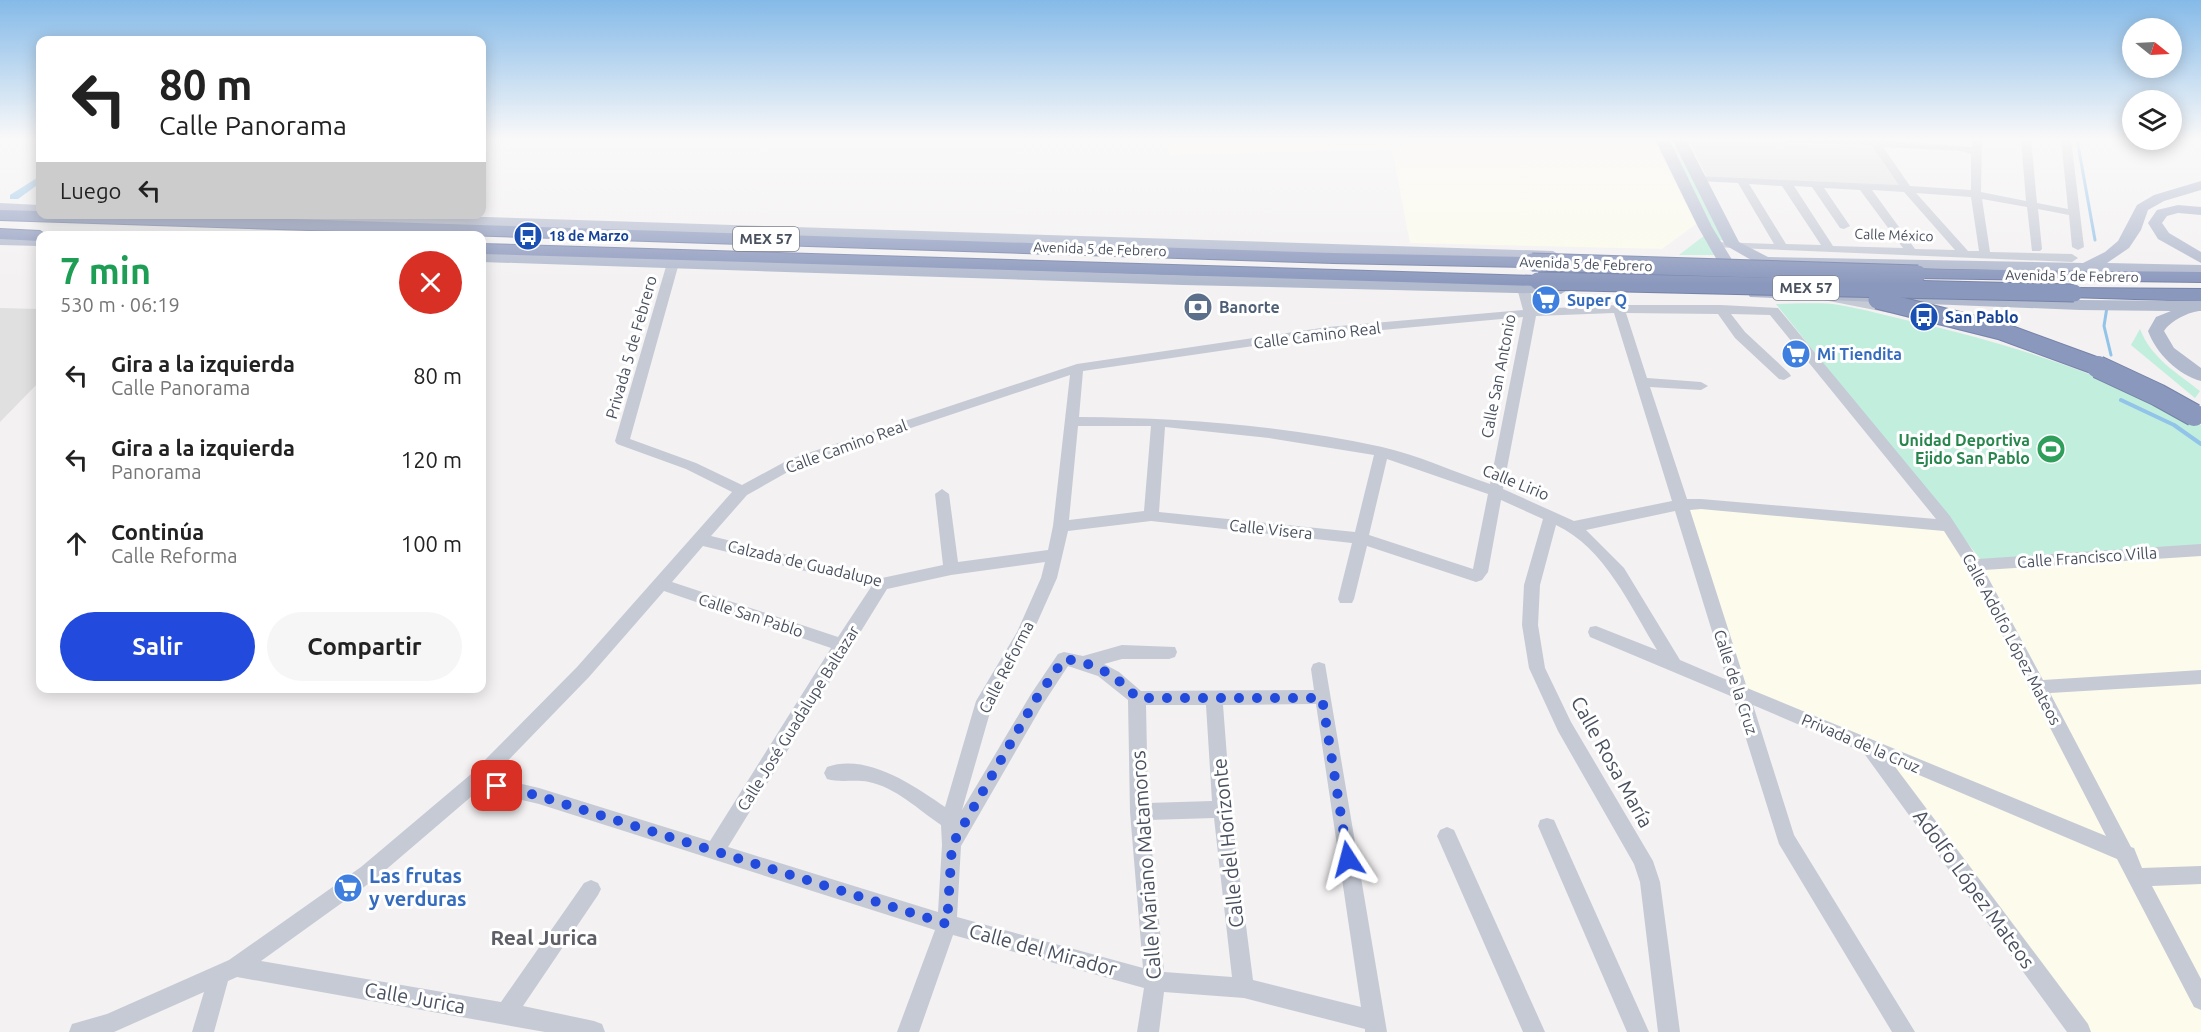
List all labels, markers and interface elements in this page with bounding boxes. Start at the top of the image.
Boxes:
north arrow [2122,18,2182,78]
map controls [2122,18,2182,150]
icon: left [60,60,138,138]
text: 80 m [159,61,253,108]
button: layers [2122,90,2182,150]
text: Calle Panorama [159,110,347,140]
icon: left [133,174,166,207]
text: Luego [60,178,121,203]
bus stop icon: 18 de Marzo [512,220,544,252]
street label: Calle México [1854,226,1934,244]
road number: MEX 57 [733,227,799,251]
place label: 18 de Marzo [549,228,629,244]
street label: Avenida 5 de Febrero [1033,239,1167,259]
text: 7 min [60,250,151,291]
button: close [399,251,462,314]
street label: Avenida 5 de Febrero [1519,254,1653,274]
street label: Avenida 5 de Febrero [2005,267,2139,285]
street label: Privada 5 de Febrero [602,273,660,421]
road number: MEX 57 [1773,276,1839,300]
supermarket icon: Super Q [1530,284,1562,316]
bank icon: Banorte [1182,291,1214,323]
place label: Super Q [1567,291,1627,309]
text: 530 m · 06:19 [60,293,180,316]
place label: Banorte [1219,298,1280,316]
bus stop icon: San Pablo [1908,301,1940,333]
place label: San Pablo [1945,308,2019,326]
street label: Calle San Antonio [1477,312,1519,440]
street label: Calle Camino Real [1252,318,1382,352]
supermarket icon: Mi Tiendita [1780,338,1812,370]
place label: Mi Tiendita [1817,345,1902,363]
text: Gira a la izquierda [111,351,295,376]
icon: left [60,359,93,392]
text: 80 m [413,363,462,388]
text: Calle Panorama [111,376,250,399]
street label: Calle Camino Real [783,416,909,476]
place label: Unidad Deportiva Ejido San Pablo [1898,431,2030,467]
sports icon: Unidad Deportiva Ejido San Pablo [2035,433,2067,465]
text: Gira a la izquierda [111,435,295,460]
icon: left [60,443,93,476]
text: 120 m [401,447,462,472]
text: Panorama [111,460,202,483]
street label: Calle Lirio [1480,460,1552,504]
street label: Calle Visera [1229,516,1313,542]
text: Continúa [111,519,204,544]
icon: ahead [60,527,93,560]
text: 100 m [401,531,462,556]
street label: Calzada de Guadalupe [726,536,884,590]
street label: Calle Francisco Villa [2016,543,2158,571]
text: Calle Reforma [111,544,238,567]
street label: Calle Adolfo López Mateos [1959,550,2065,728]
street label: Calle San Pablo [696,590,806,640]
button: Salir [60,612,255,681]
button: Compartir [267,612,462,681]
street label: Calle Reforma [975,618,1037,716]
street label: Calle José Guadalupe Baltazar [733,622,863,814]
street label: Calle de la Cruz [1711,627,1761,737]
street label: Calle Rosa María [1567,692,1658,831]
street label: Privada de la Cruz [1799,710,1923,776]
street label: Calle Mariano Matamoros [1126,750,1165,980]
street label: Calle del Horizonte [1207,757,1248,929]
pin [471,760,522,811]
icon: arrive [480,769,513,802]
street label: Adolfo López Mateos [1909,805,2040,973]
position arrow [1316,827,1380,891]
place label: Las frutas y verduras [369,864,466,910]
supermarket icon: Las frutas y verduras [332,872,364,904]
street label: Calle del Mirador [967,919,1120,980]
district label: Real Jurica [490,925,598,949]
street label: Calle Jurica [363,977,467,1018]

